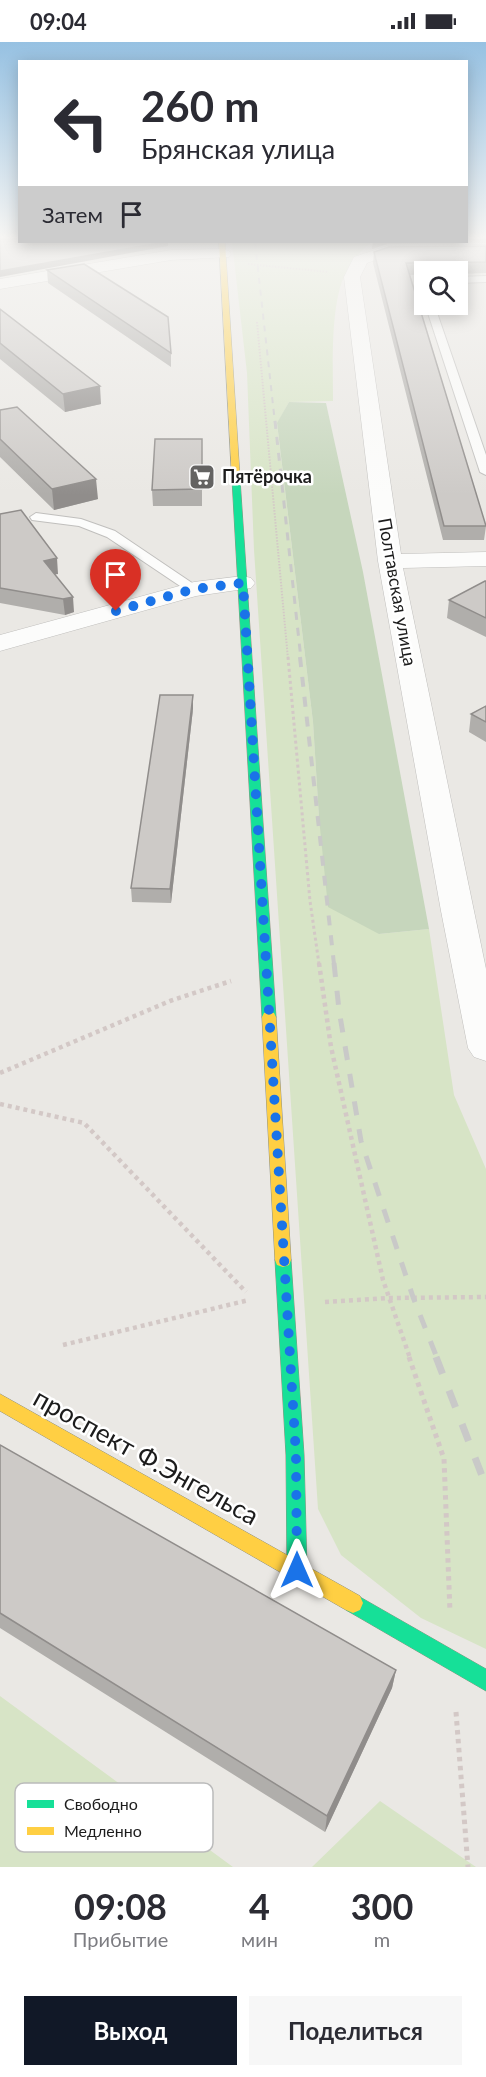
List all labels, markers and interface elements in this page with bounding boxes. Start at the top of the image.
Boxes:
text: 09:04 [30,8,87,35]
text: 260 m [141,81,259,131]
icon: left [42,84,120,162]
text: Брянская улица [141,132,335,165]
icon: arrive [115,198,148,231]
text: Затем [42,201,103,228]
map controls [414,261,468,315]
button: search [414,261,468,315]
supermarket icon: Пятёрочка [187,462,217,492]
place label: Пятёрочка [222,465,312,487]
street label: Полтавская улица [374,516,422,668]
pin [90,549,141,611]
icon: arrive [99,558,132,591]
street label: проспект Ф.Энгельса [28,1381,265,1531]
position arrow [265,1538,329,1602]
legend [15,1783,213,1852]
text: Свободно [64,1794,138,1813]
text: Медленно [64,1821,142,1840]
text: 09:08 [74,1884,167,1928]
text: 4 [249,1884,270,1928]
text: 300 [351,1884,413,1928]
text: Прибытие [73,1927,168,1951]
text: мин [241,1927,278,1951]
text: m [374,1927,390,1951]
button: Выход [24,1996,237,2065]
button: Поделиться [249,1996,462,2065]

